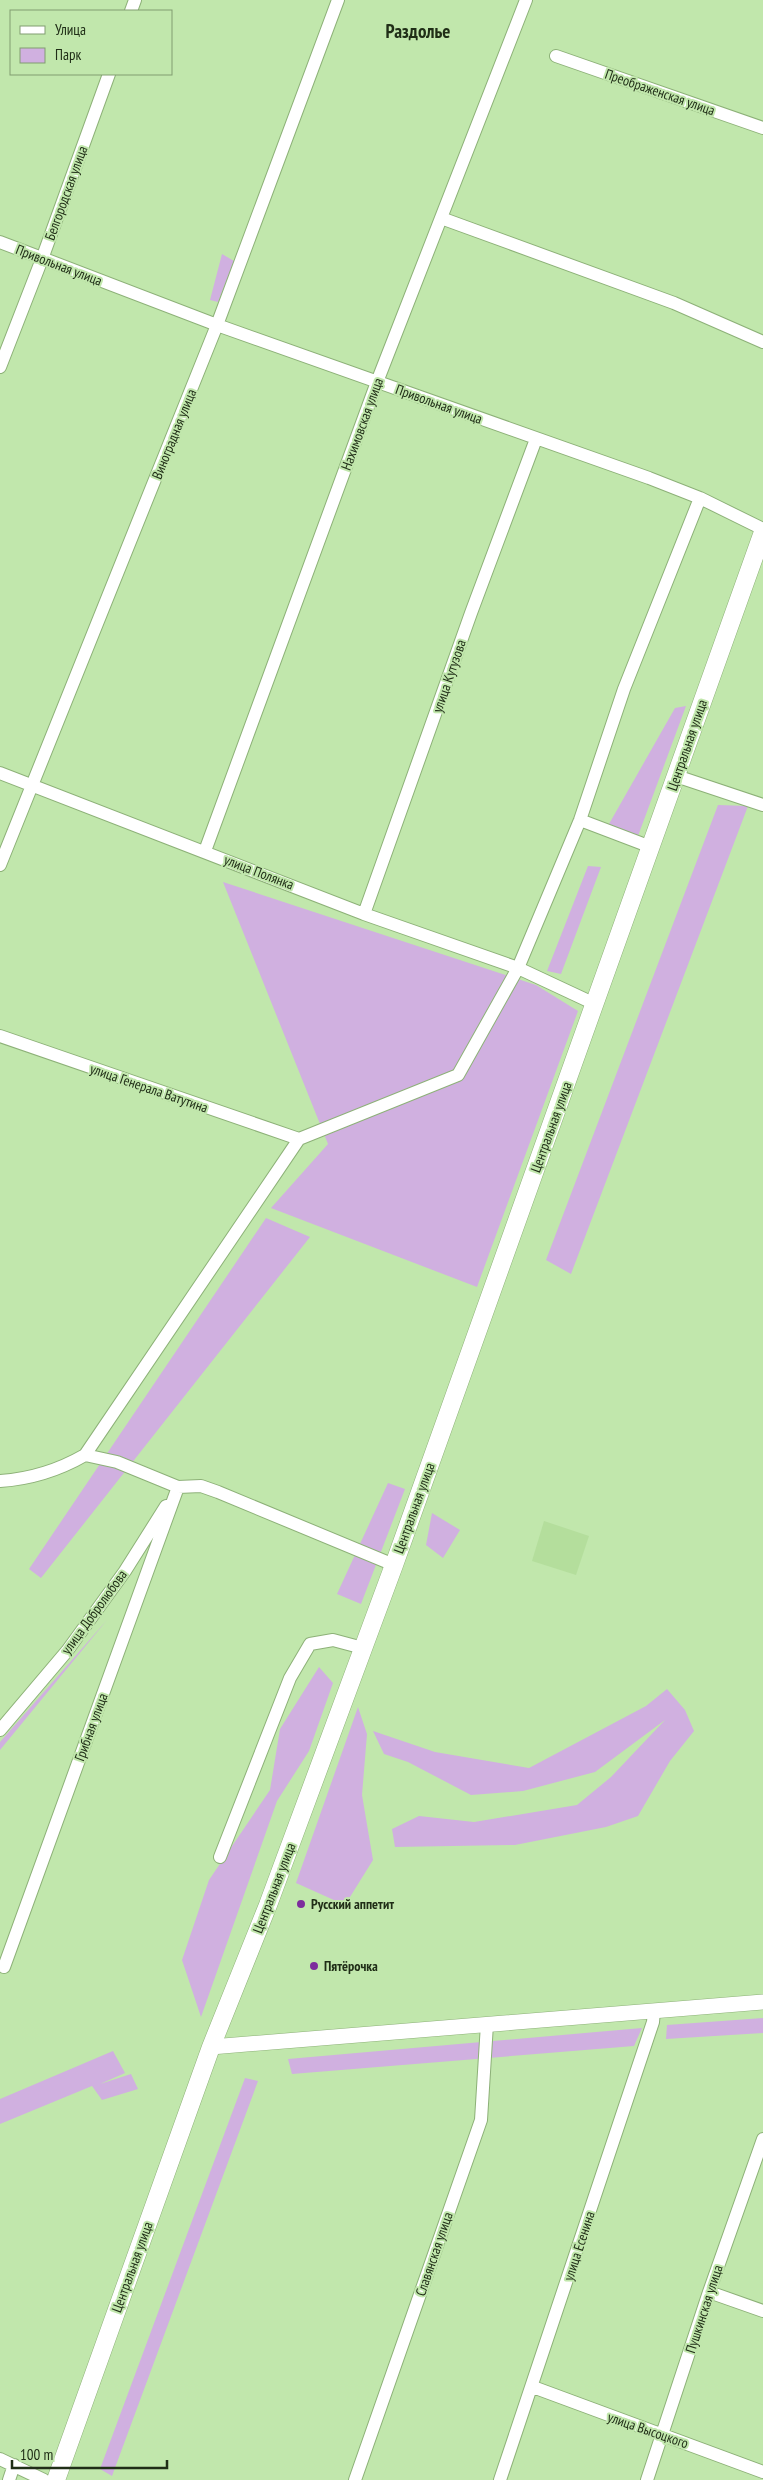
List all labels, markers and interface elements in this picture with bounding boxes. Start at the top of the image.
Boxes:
legend [10,10,172,75]
district label: Раздолье [386,19,451,43]
text: Улица [55,20,86,39]
text: Парк [55,45,81,64]
street label: Преображенская улица [603,65,717,119]
street label: Белгородская улица [41,143,91,243]
street label: Привольная улица [13,240,105,290]
street label: Нахимовская улица [337,375,387,473]
street label: Привольная улица [393,380,485,428]
street label: Виноградная улица [148,386,200,482]
street label: улица Кутузова [428,637,470,715]
street label: Центральная улица [663,697,711,793]
street label: улица Полянка [222,850,296,894]
street label: улица Генерала Ватутина [88,1059,210,1117]
street label: Центральная улица [526,1079,576,1175]
street label: Центральная улица [389,1460,439,1556]
street label: улица Добролюбова [57,1566,131,1658]
street label: Грибная улица [70,1691,112,1763]
street label: Центральная улица [249,1840,299,1936]
place label: Русский аппетит [311,1895,394,1913]
marker: Русский аппетит [295,1898,307,1910]
place label: Пятёрочка [324,1957,378,1975]
marker: Пятёрочка [308,1960,320,1972]
street label: улица Есенина [559,2209,599,2283]
street label: Славянская улица [411,2210,457,2298]
street label: Центральная улица [107,2219,157,2315]
street label: Пушкинская улица [681,2263,727,2355]
street label: улица Высоцкого [605,2408,691,2452]
scale bar [12,2438,168,2470]
text: 100 m [20,2445,53,2464]

